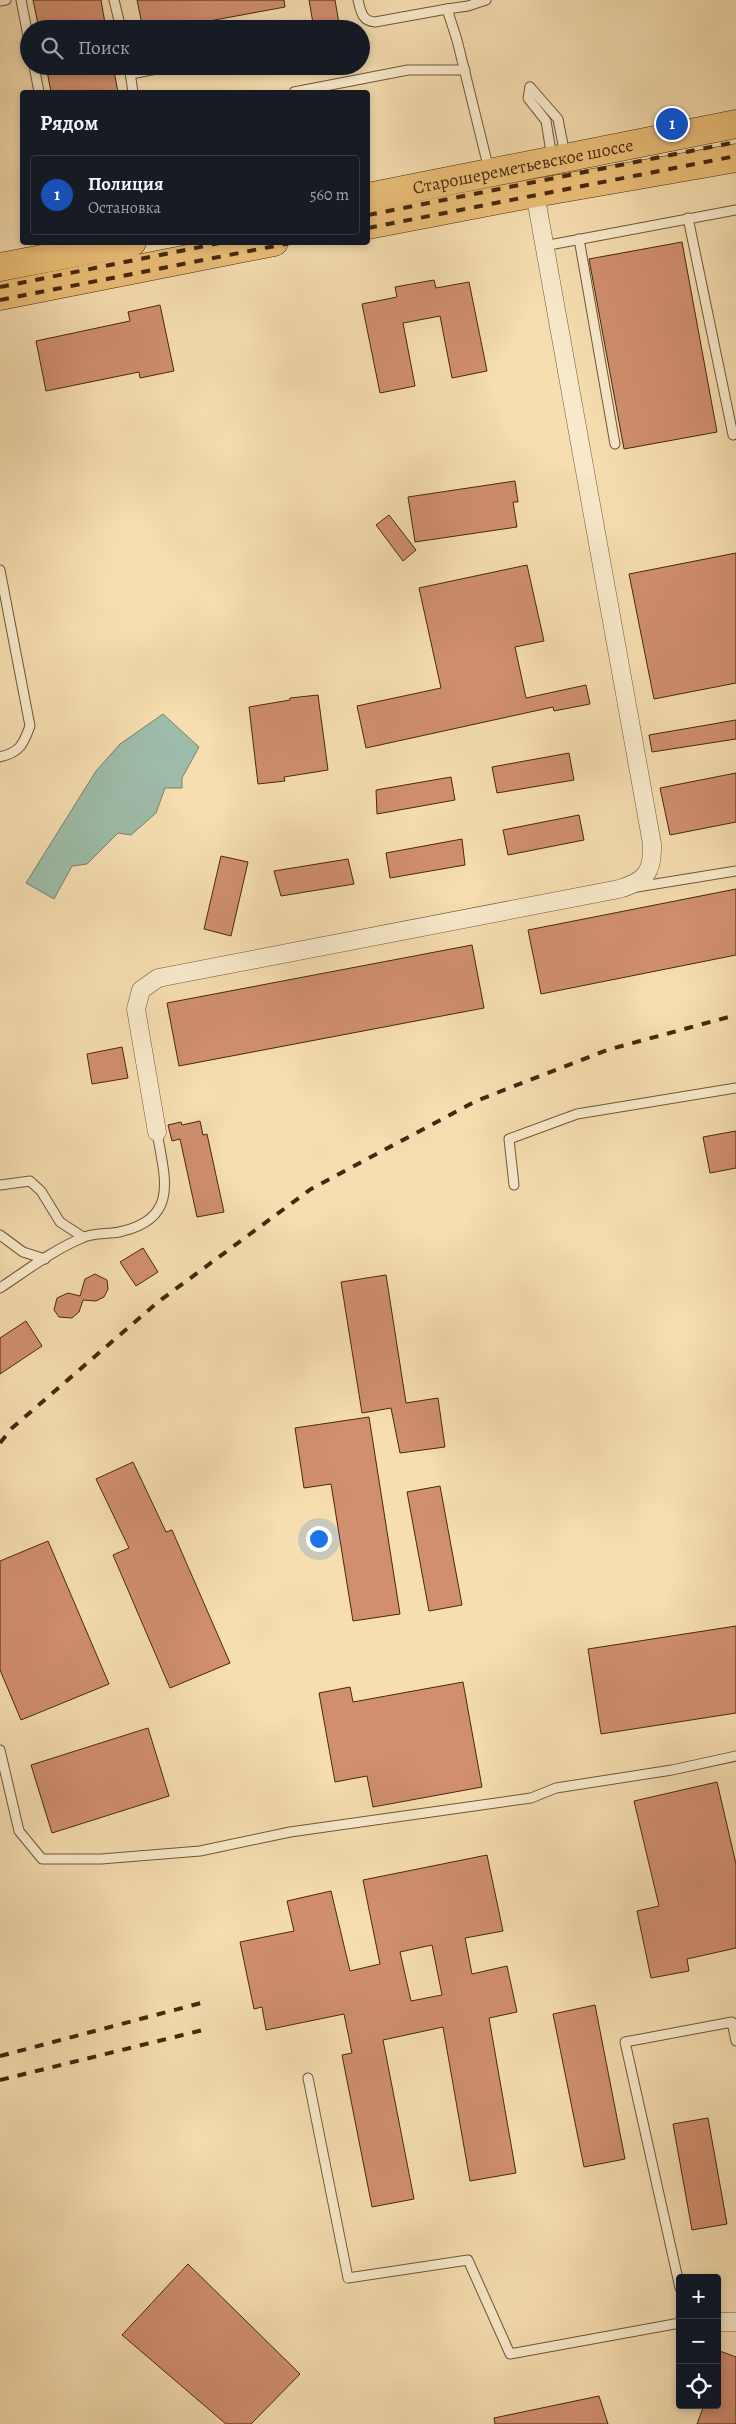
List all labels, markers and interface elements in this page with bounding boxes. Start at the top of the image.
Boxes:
search box [20,20,370,75]
icon: search [38,34,66,62]
text: Поиск [78,35,130,61]
pin: 1 [656,105,688,143]
text: Рядом [40,109,98,137]
street label: Старошереметьевское шоссе [411,133,635,200]
text: Полиция [88,171,164,197]
text: 1 [54,184,60,206]
text: 560 m [310,184,349,206]
text: Остановка [88,197,161,219]
your location [306,1526,332,1552]
map controls [676,2274,721,2409]
button: + [676,2274,721,2319]
button: − [676,2319,721,2364]
button: locate [676,2364,721,2409]

